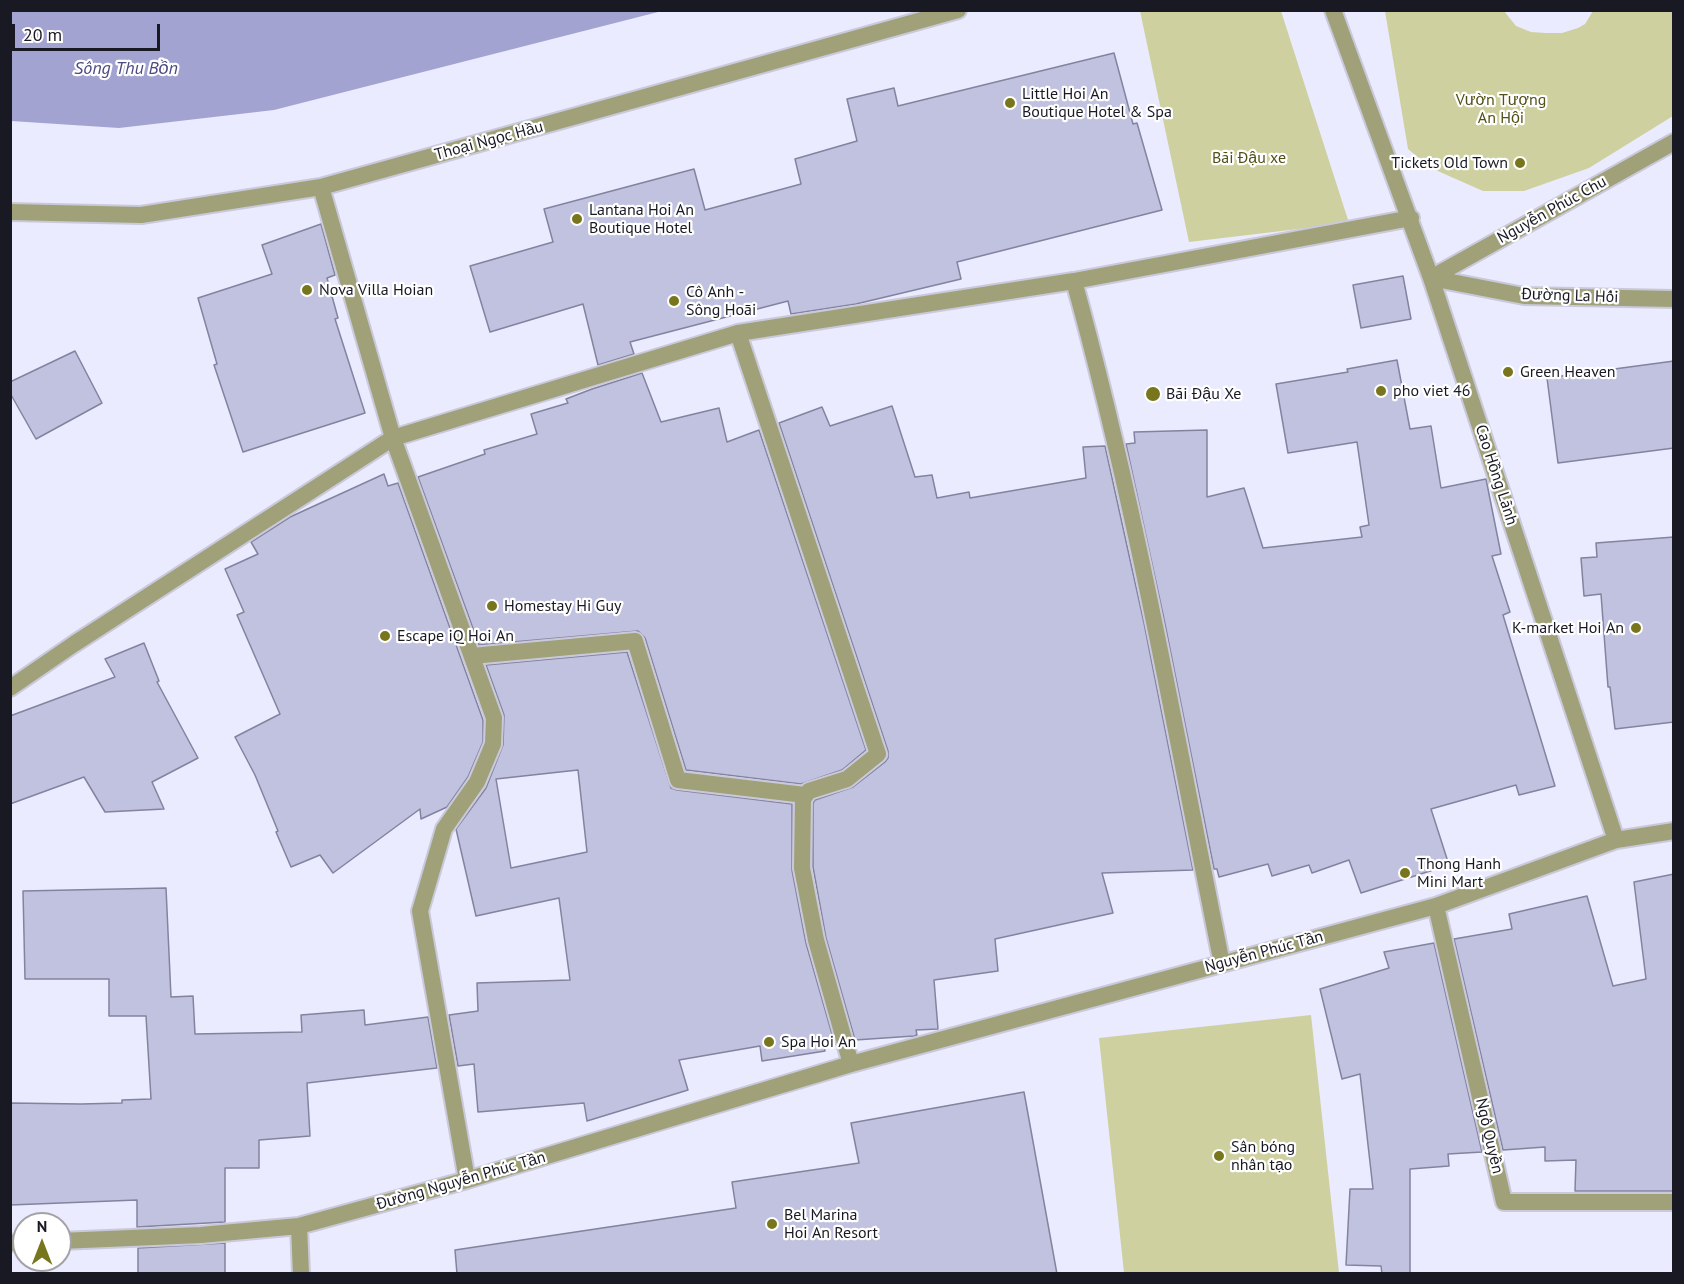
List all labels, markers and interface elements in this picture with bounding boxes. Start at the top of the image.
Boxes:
scale bar [15,12,164,50]
text: 20 m [23,23,62,46]
water label: Sông Thu Bồn [74,58,178,80]
place label: Little Hoi An Boutique Hotel & Spa [1022,84,1172,122]
park label: Vườn Tượng An Hội [1456,90,1546,128]
marker: Little Hoi An Boutique Hotel & Spa [1003,96,1017,110]
street label: Thoại Ngọc Hầu [433,117,545,165]
park label: Bãi Đậu xe [1212,148,1286,168]
place label: Tickets Old Town [1391,153,1508,173]
marker: Tickets Old Town [1513,156,1527,170]
street label: Nguyễn Phúc Chu [1494,172,1610,248]
place label: Lantana Hoi An Boutique Hotel [589,200,694,238]
marker: Lantana Hoi An Boutique Hotel [570,212,584,226]
place label: Nova Villa Hoian [319,280,433,300]
place label: Cô Anh - Sông Hoāi [686,282,756,320]
marker: Nova Villa Hoian [300,283,314,297]
street label: Đường La Hối [1521,285,1619,307]
marker: Cô Anh - Sông Hoāi [667,294,681,308]
place label: Green Heaven [1520,362,1616,382]
marker: Green Heaven [1501,365,1515,379]
place label: pho viet 46 [1393,381,1471,401]
place label: Bãi Đậu Xe [1166,384,1241,404]
marker: pho viet 46 [1374,384,1388,398]
marker: Bãi Đậu Xe [1144,385,1162,403]
street label: Cao Hồng Lãnh [1471,422,1521,528]
place label: Homestay Hi Guy [504,596,621,616]
marker: Homestay Hi Guy [485,599,499,613]
place label: K-market Hoi An [1512,618,1624,638]
marker: K-market Hoi An [1629,621,1643,635]
place label: Escape iQ Hoi An [397,626,514,646]
marker: Escape iQ Hoi An [378,629,392,643]
place label: Thong Hanh Mini Mart [1417,854,1501,892]
marker: Thong Hanh Mini Mart [1398,866,1412,880]
street label: Nguyễn Phúc Tần [1203,927,1325,977]
place label: Spa Hoi An [781,1032,856,1052]
marker: Spa Hoi An [762,1035,776,1049]
street label: Ngô Quyền [1471,1096,1507,1176]
place label: Sân bóng nhân tạo [1231,1137,1295,1175]
street label: Đường Nguyễn Phúc Tần [374,1148,548,1214]
marker: Sân bóng nhân tạo [1212,1149,1226,1163]
place label: Bel Marina Hoi An Resort [784,1205,878,1243]
north arrow [12,1212,72,1272]
text: N [37,1216,47,1236]
marker: Bel Marina Hoi An Resort [765,1217,779,1231]

